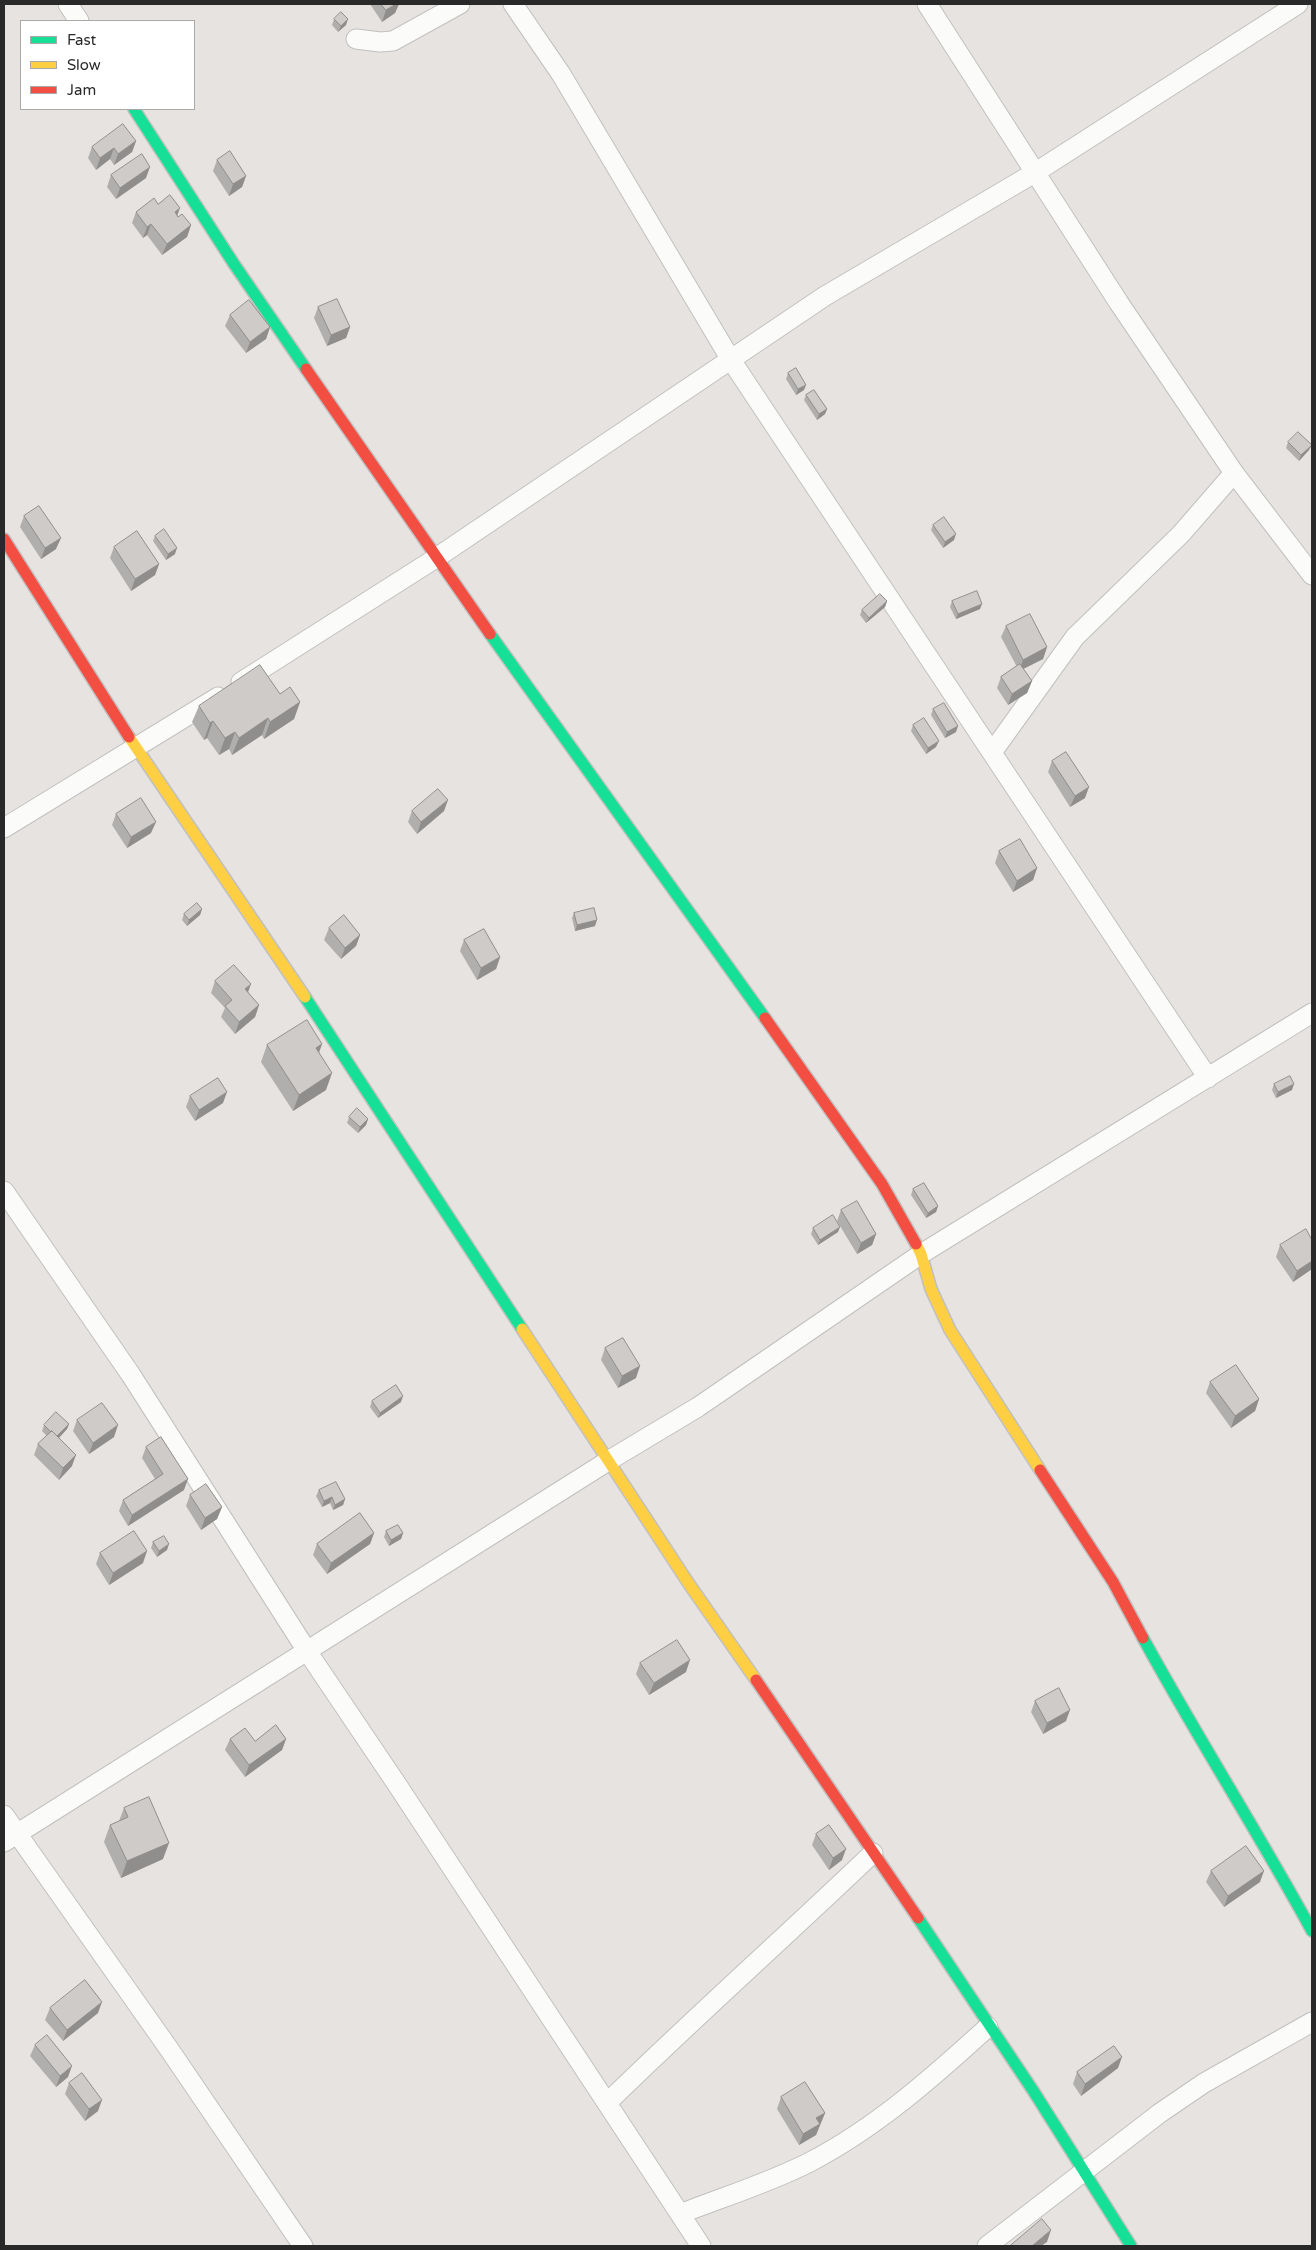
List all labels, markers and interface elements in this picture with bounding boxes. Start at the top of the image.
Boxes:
legend [20,20,195,110]
text: Fast [67,31,96,49]
text: Slow [67,56,101,74]
text: Jam [67,81,96,99]

